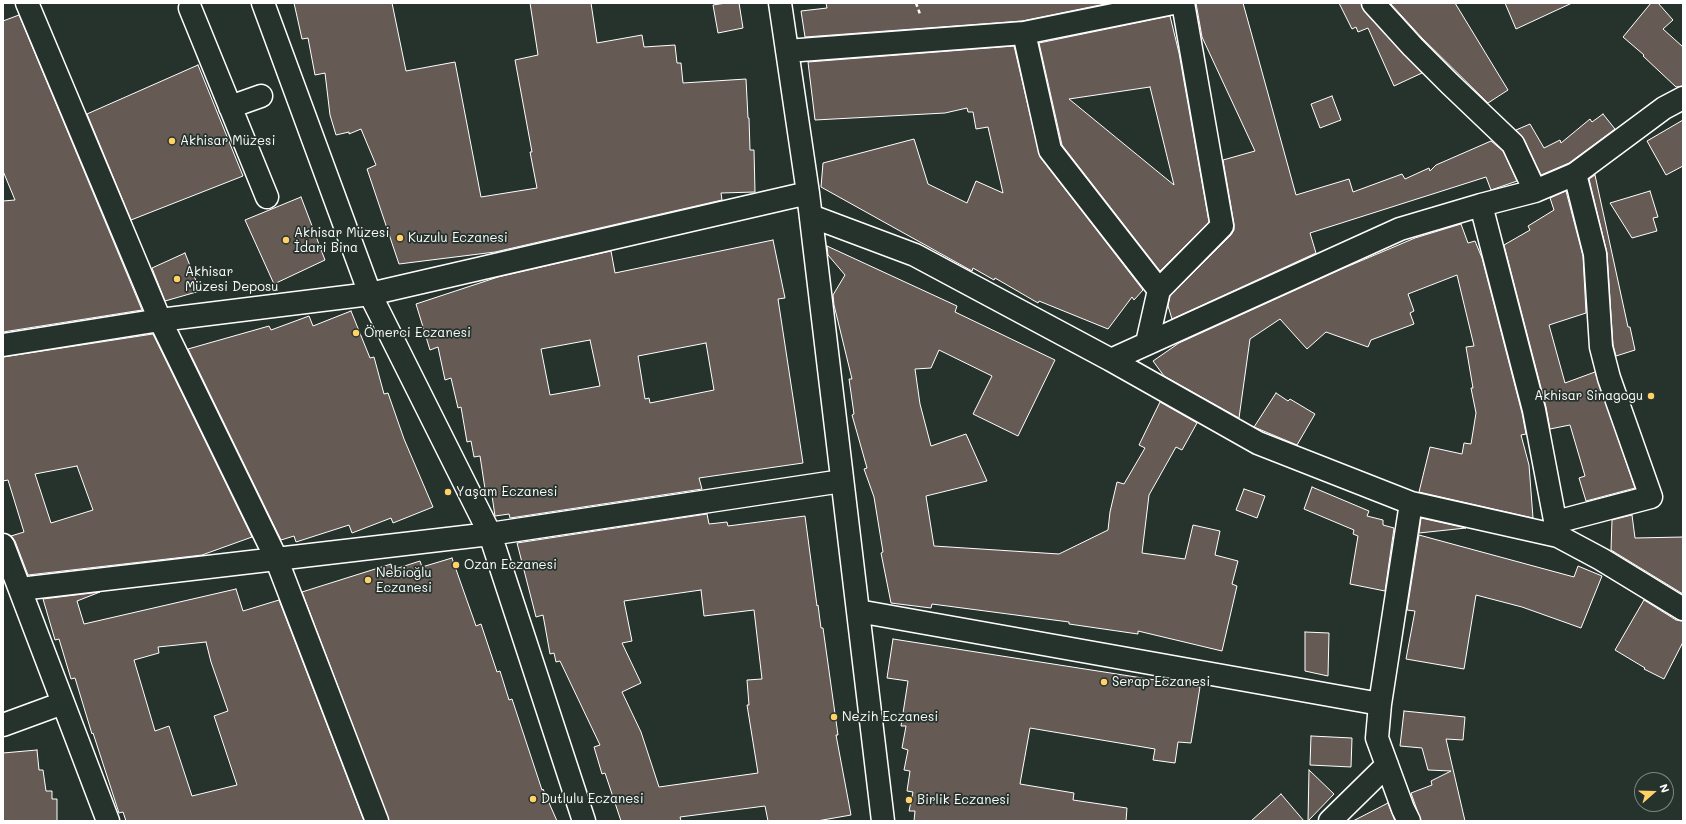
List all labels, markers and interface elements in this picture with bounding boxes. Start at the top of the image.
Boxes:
place label: Akhisar Müzesi [180,133,275,149]
marker: Akhisar Müzesi [167,136,177,146]
place label: Akhisar Müzesi İdari Bina [294,225,389,256]
place label: Kuzulu Eczanesi [408,230,508,246]
marker: Kuzulu Eczanesi [395,233,405,243]
marker: Akhisar Müzesi İdari Bina [281,235,291,245]
place label: Akhisar Müzesi Deposu [185,264,278,295]
marker: Akhisar Müzesi Deposu [172,274,182,284]
place label: Ömerci Eczanesi [364,325,471,341]
marker: Ömerci Eczanesi [351,328,361,338]
place label: Akhisar Sinagogu [1534,388,1643,404]
marker: Akhisar Sinagogu [1646,391,1656,401]
place label: Yaşam Eczanesi [456,484,558,500]
marker: Yaşam Eczanesi [443,487,453,497]
place label: Ozan Eczanesi [464,557,557,573]
marker: Ozan Eczanesi [451,560,461,570]
place label: Nebioğlu Eczanesi [376,565,432,596]
marker: Nebioğlu Eczanesi [363,575,373,585]
place label: Serap Eczanesi [1112,674,1210,690]
marker: Serap Eczanesi [1099,677,1109,687]
place label: Nezih Eczanesi [842,709,938,725]
marker: Nezih Eczanesi [829,712,839,722]
north arrow [1634,772,1674,812]
text: N [1656,782,1673,795]
place label: Dutlulu Eczanesi [541,791,644,807]
place label: Birlik Eczanesi [917,792,1010,808]
marker: Dutlulu Eczanesi [528,794,538,804]
marker: Birlik Eczanesi [904,795,914,805]

